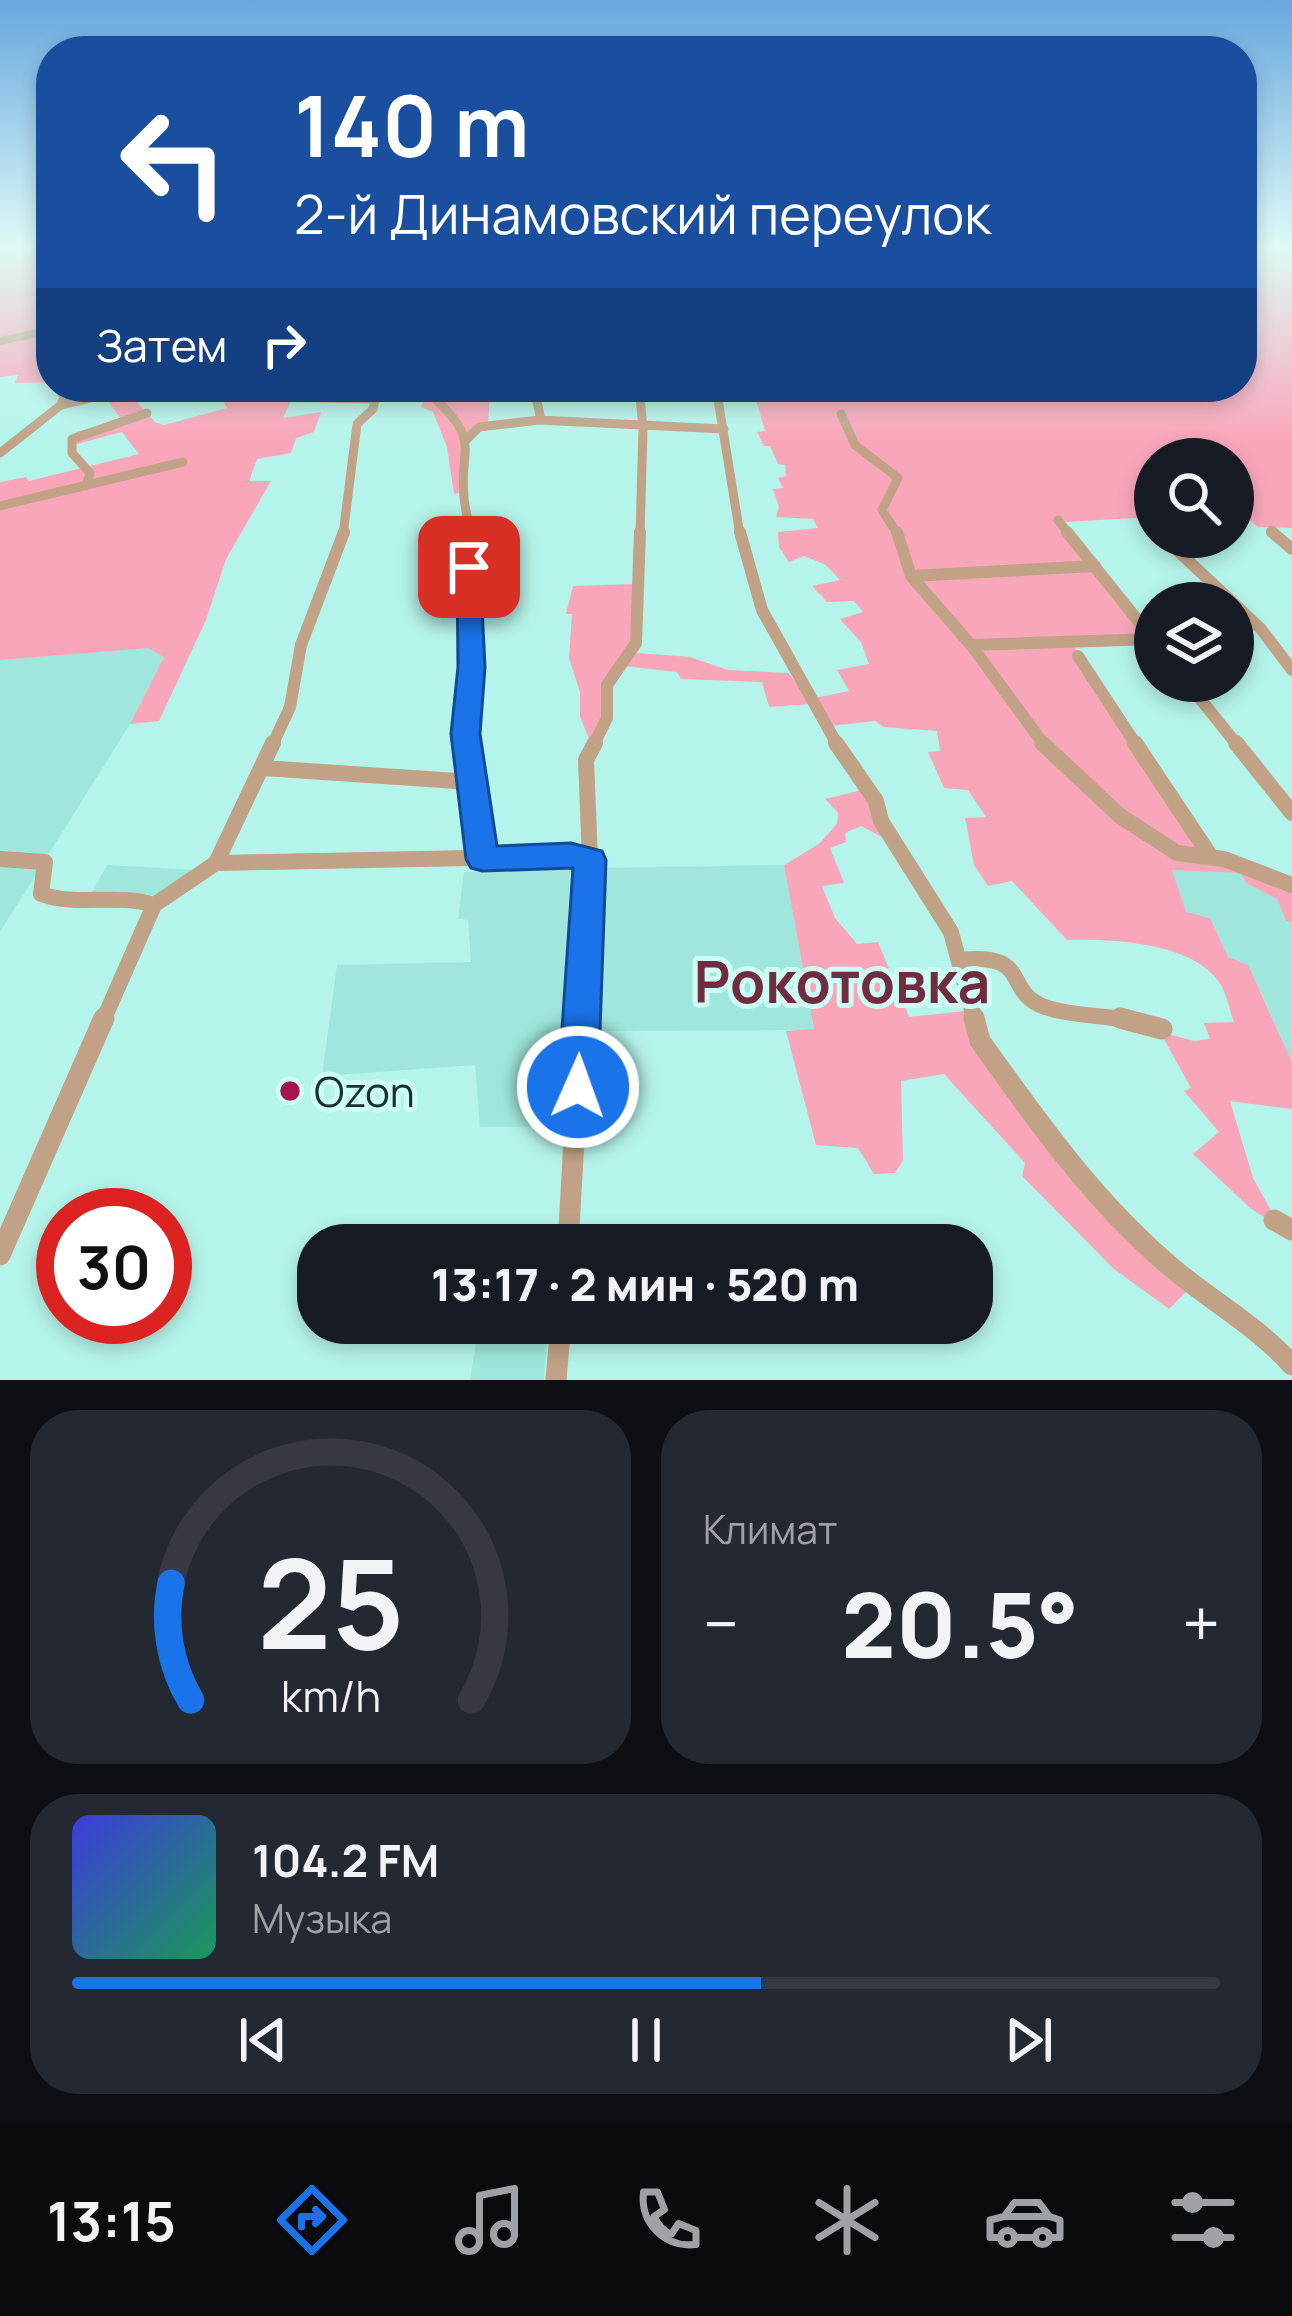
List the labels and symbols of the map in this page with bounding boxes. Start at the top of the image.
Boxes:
pin [418,516,520,618]
district label: Рокотовка [694,942,990,1020]
position arrow [515,1024,641,1150]
place label: Ozon [314,1062,415,1120]
marker: Ozon [277,1078,303,1104]
speed limit sign: 30 [36,1188,192,1344]

